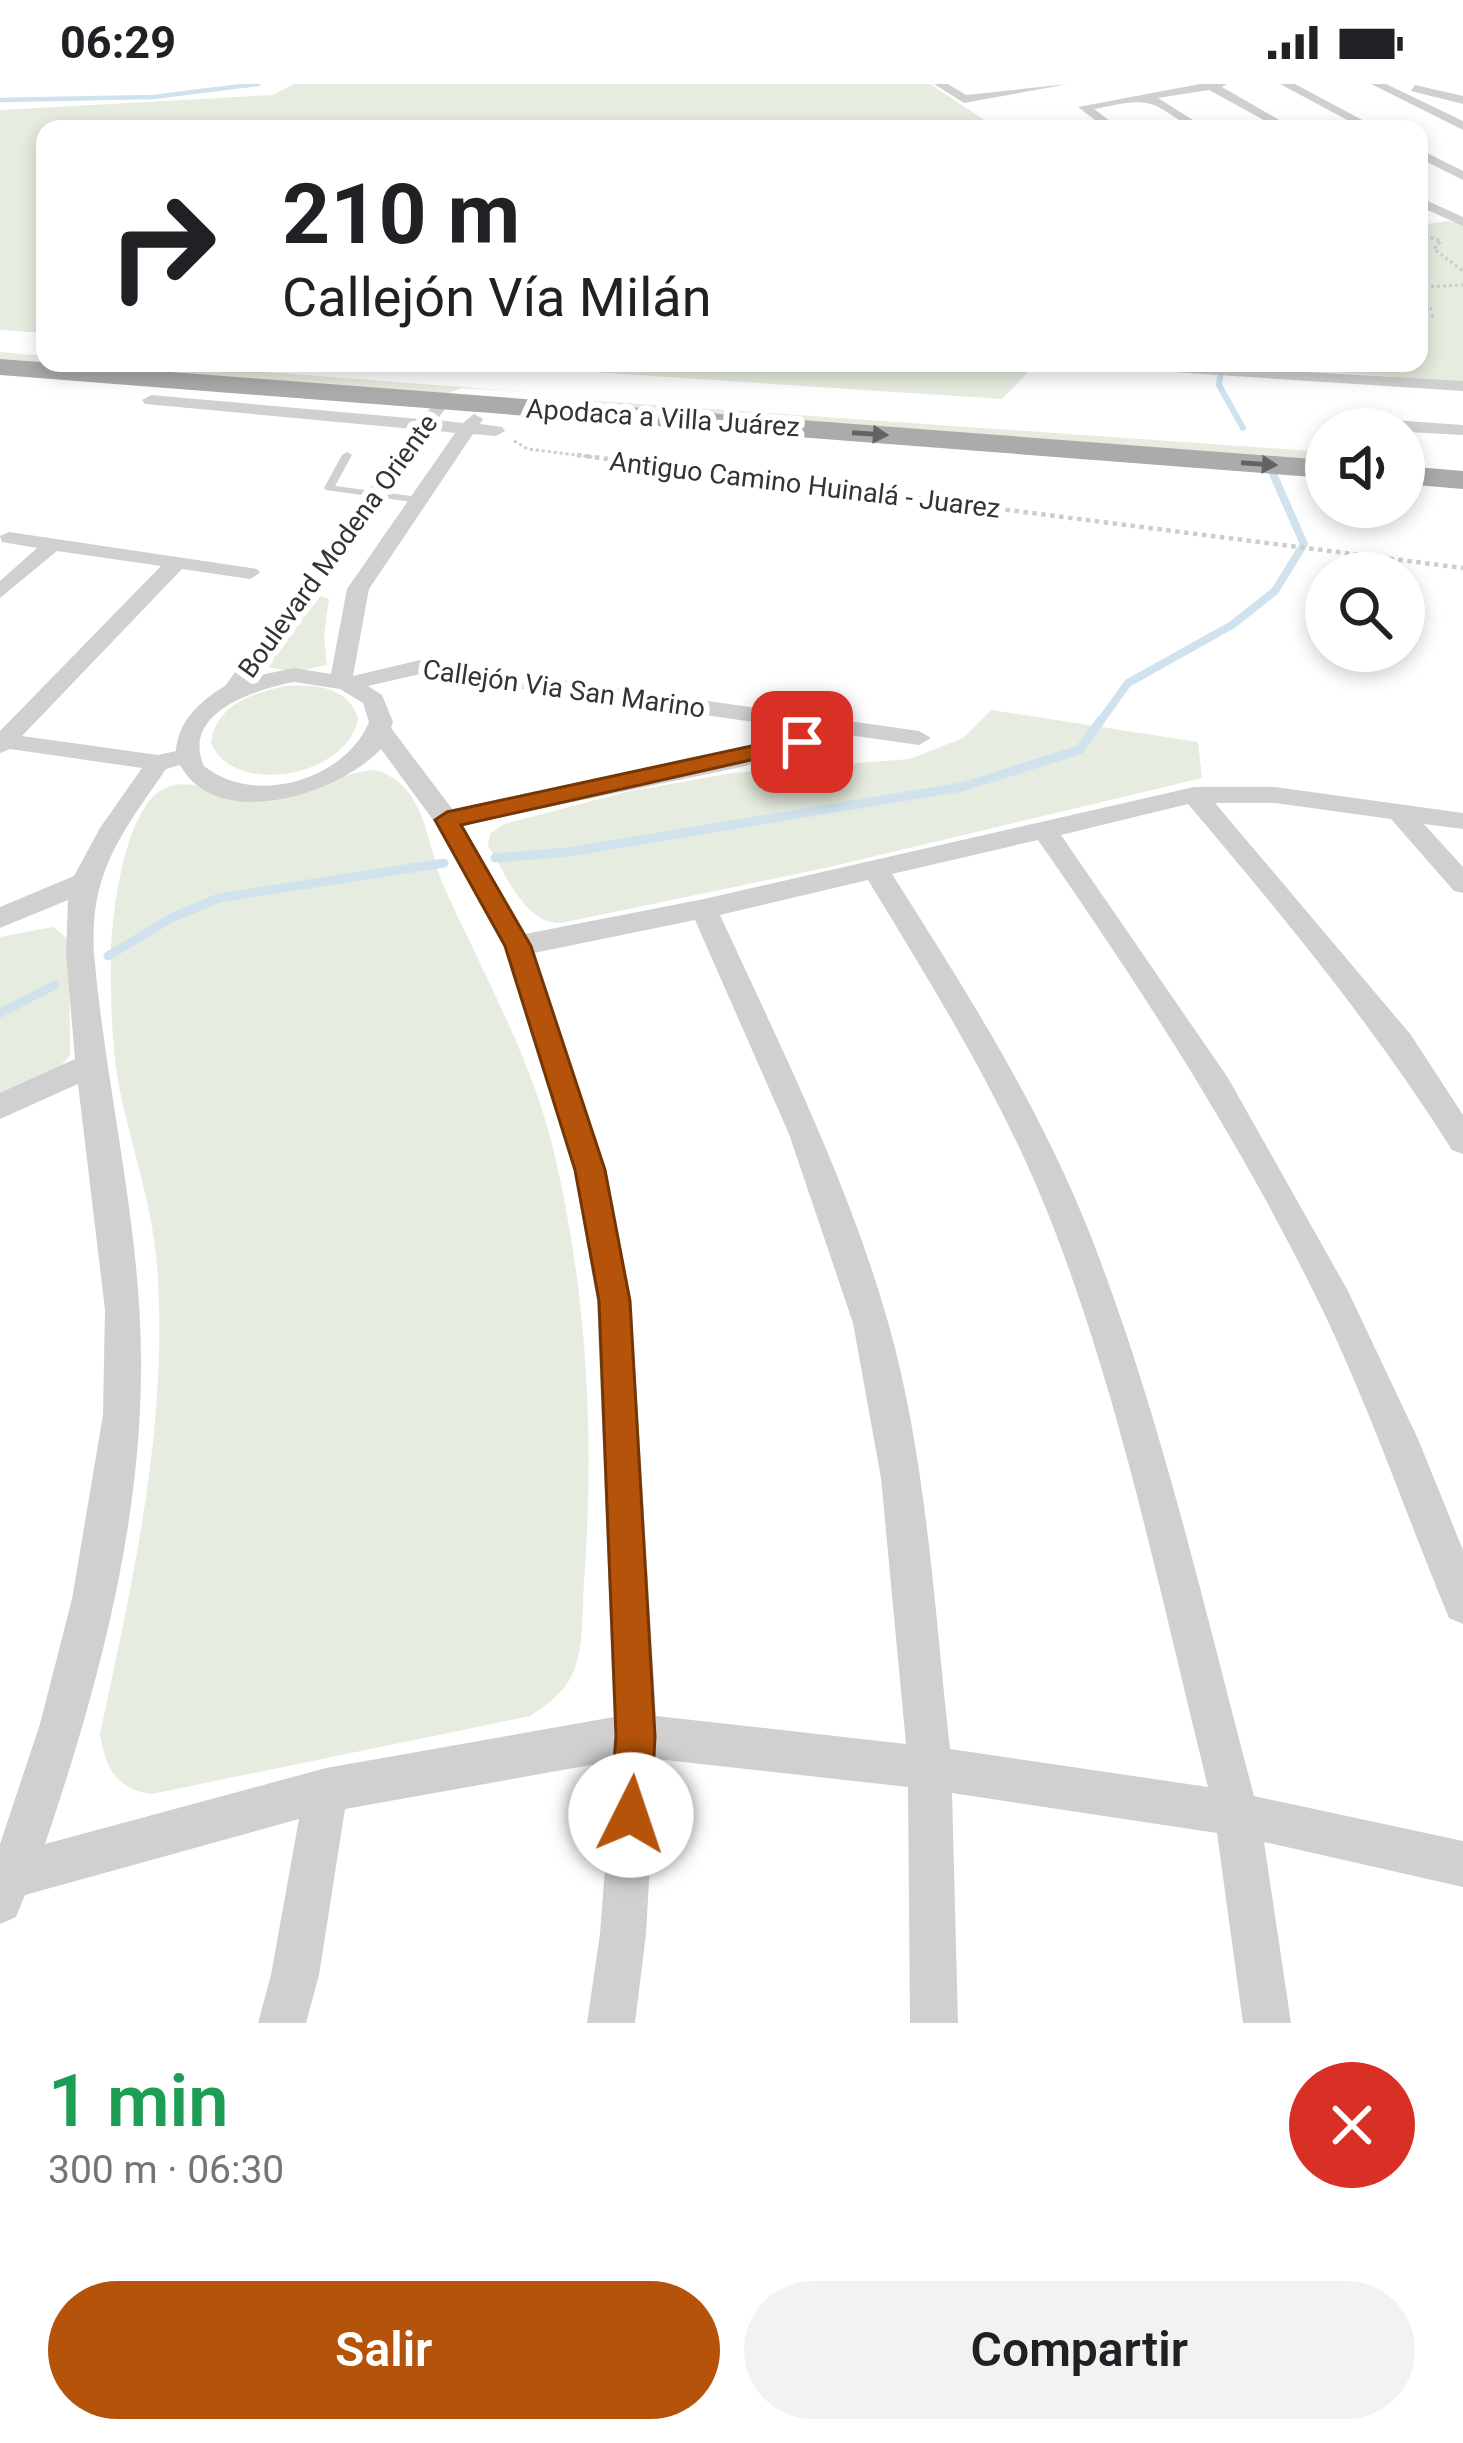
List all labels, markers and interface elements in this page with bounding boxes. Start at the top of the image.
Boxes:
text: 06:29 [60,16,176,69]
text: 210 m [282,165,520,264]
icon: right [84,168,240,324]
text: Callejón Vía Milán [282,266,711,329]
street label: Apodaca a Villa Juárez [525,392,801,444]
street label: Boulevard Modena Oriente [232,408,444,684]
map controls [1305,408,1425,672]
button: sound [1305,408,1425,528]
one-way arrow [852,424,889,443]
street label: Antiguo Camino Huinalá - Juarez [608,445,1002,525]
one-way arrow [1241,455,1278,474]
button: search [1305,552,1425,672]
street label: Callejón Via San Marino [421,653,707,725]
pin [751,691,853,793]
icon: arrive [769,709,835,775]
position arrow [568,1752,694,1878]
text: 1 min [48,2059,229,2144]
button: close [1289,2062,1415,2188]
text: 300 m · 06:30 [48,2147,284,2193]
button: Salir [48,2281,720,2419]
button: Compartir [744,2281,1415,2419]

